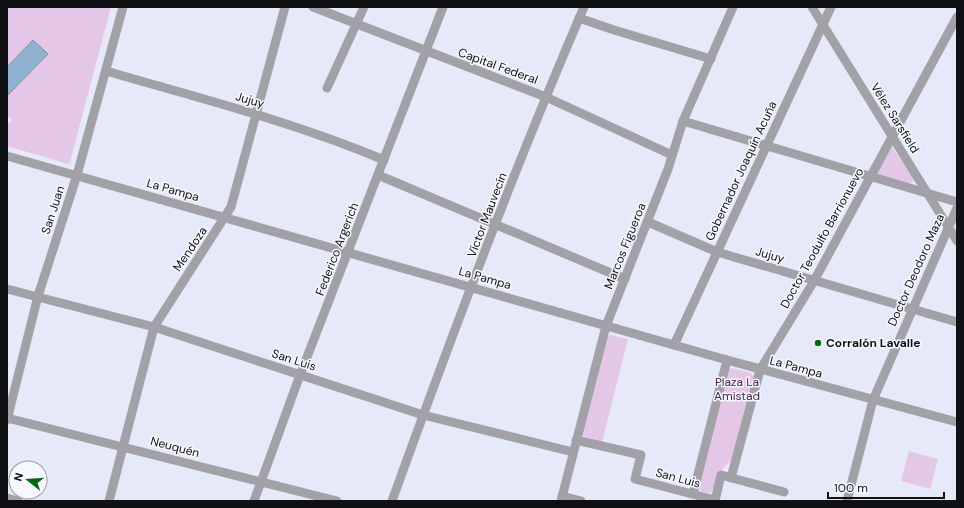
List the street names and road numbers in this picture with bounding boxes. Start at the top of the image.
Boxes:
street label: Capital Federal [456,44,540,88]
street label: Vélez Sarsfield [867,80,923,156]
street label: Jujuy [234,88,267,112]
street label: Gobernador Joaquín Acuña [702,99,780,243]
street label: Doctor Teodulfo Barrionuevo [777,165,867,311]
street label: Víctor Mauvecín [464,170,511,260]
street label: La Pampa [145,175,201,205]
street label: San Juan [38,184,68,236]
street label: Federico Argerich [312,200,362,298]
street label: Marcos Figueroa [600,201,650,291]
street label: Doctor Deodoro Maza [884,211,948,329]
street label: Mendoza [169,224,211,274]
street label: Jujuy [754,243,787,267]
street label: La Pampa [457,263,513,293]
street label: San Luis [270,345,318,375]
street label: La Pampa [768,352,824,382]
street label: Neuquén [149,433,201,461]
street label: San Luis [654,464,702,492]

